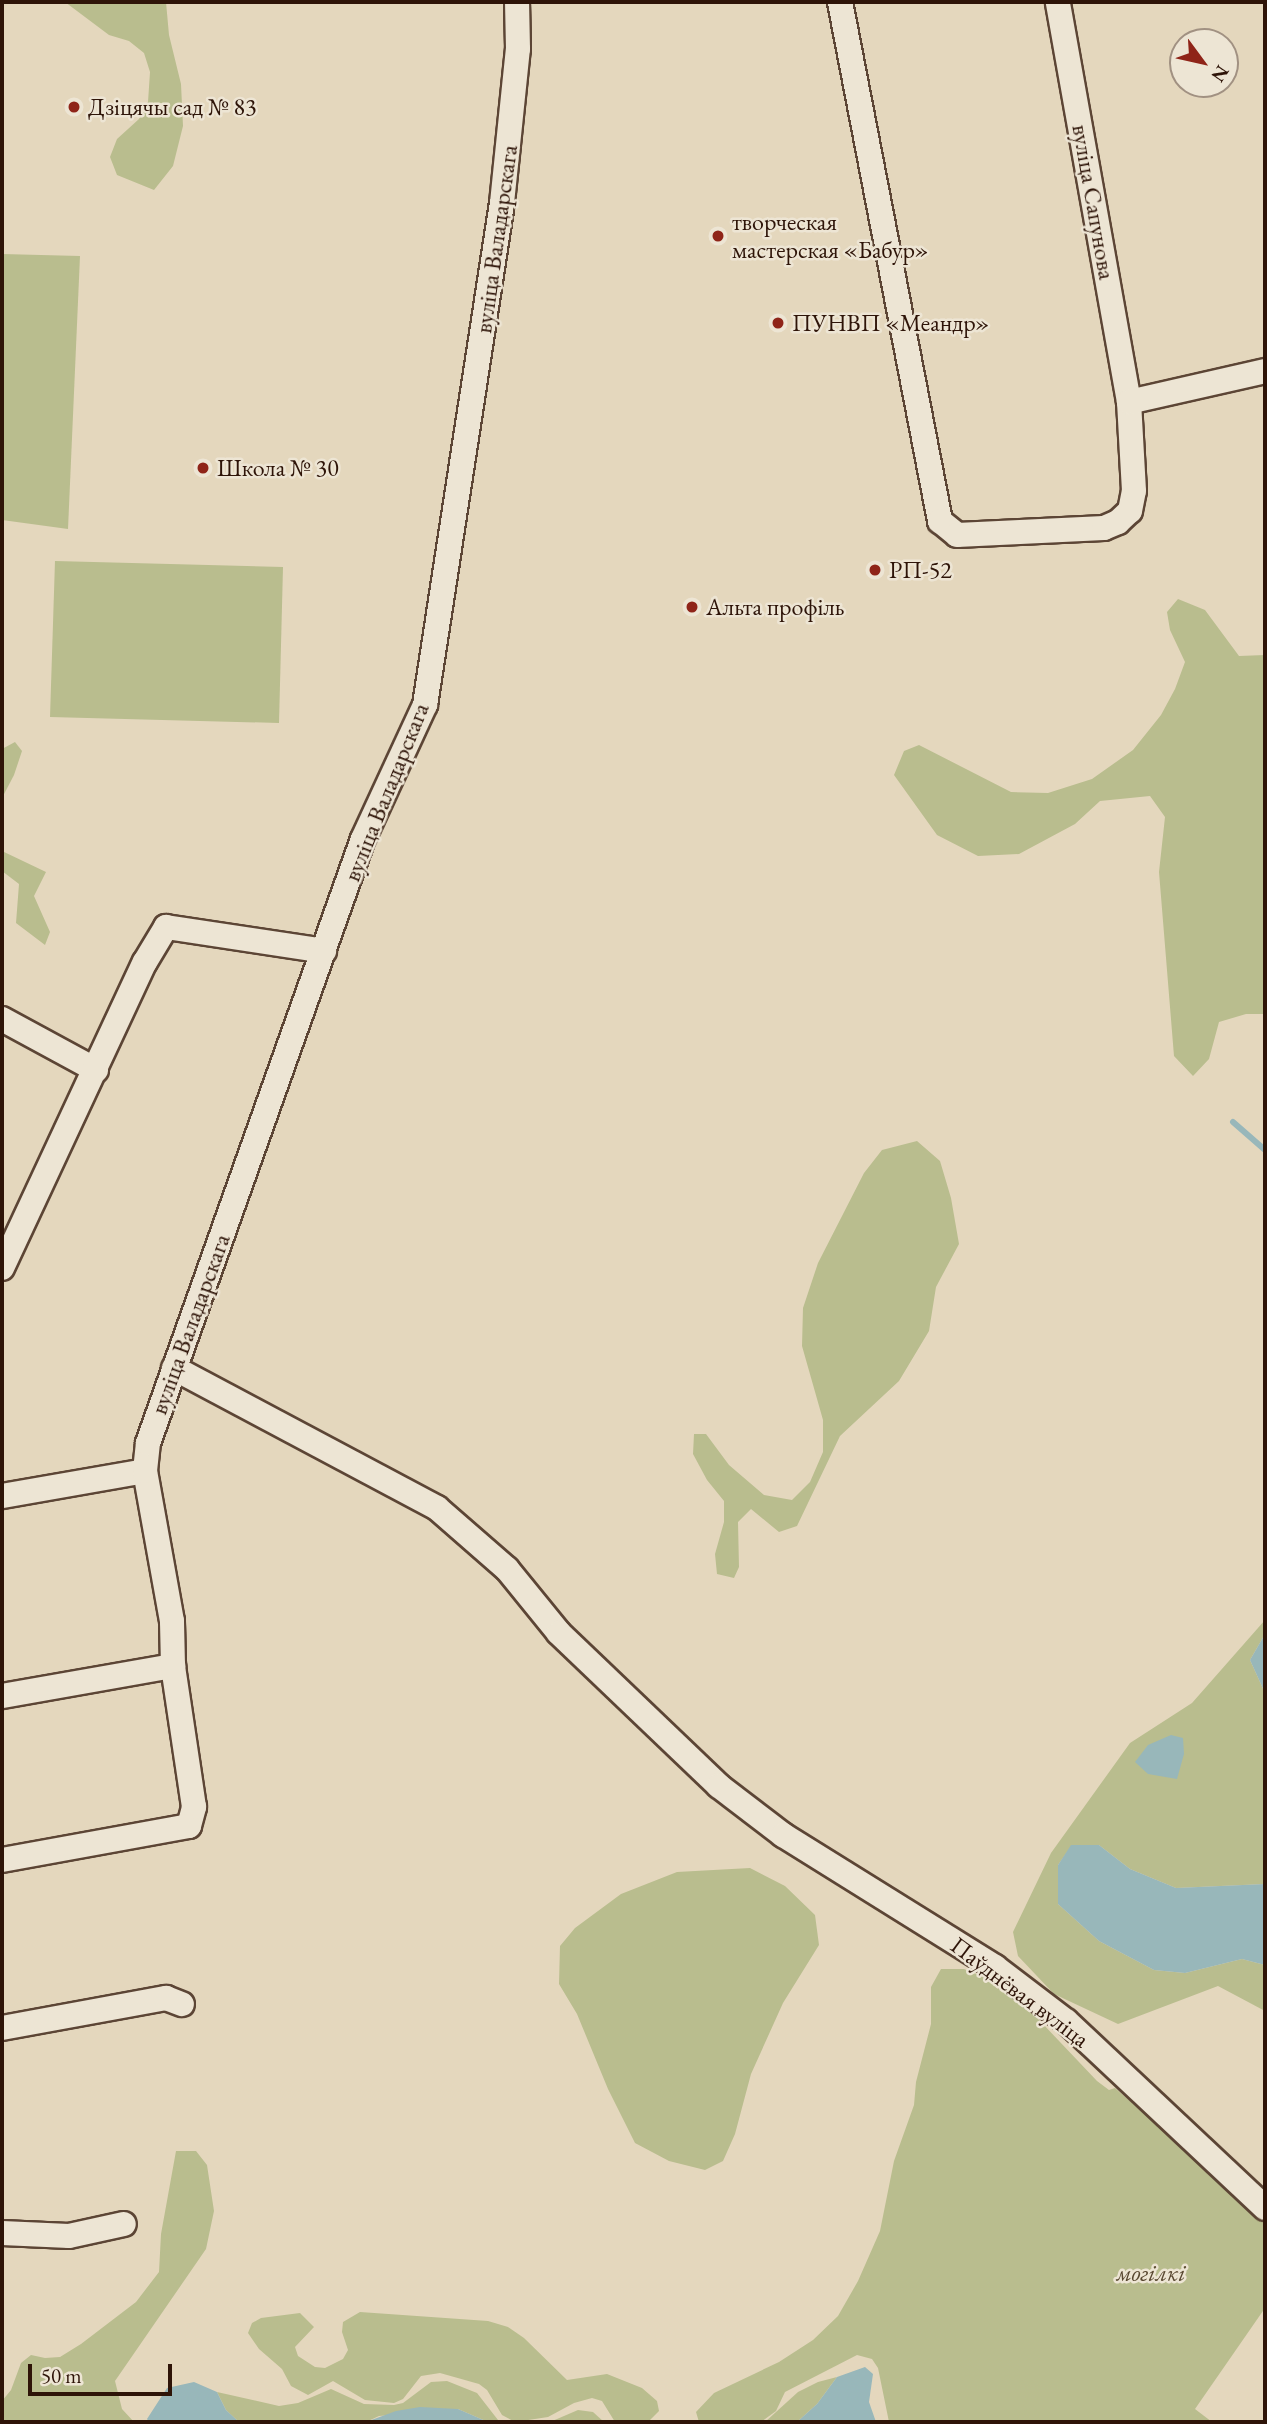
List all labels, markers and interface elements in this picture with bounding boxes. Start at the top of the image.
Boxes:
north arrow [1169,28,1239,98]
text: N [1206,60,1235,87]
place label: Дзіцячы сад № 83 [88,93,257,121]
marker: Дзіцячы сад № 83 [66,99,82,115]
street label: вуліца Сапунова [1066,122,1122,282]
street label: вуліца Валадарскага [469,143,523,335]
place label: творческая мастерская «Бабур» [732,208,929,264]
marker: творческая мастерская «Бабур» [710,228,726,244]
place label: ПУНВП «Меандр» [792,309,989,337]
marker: ПУНВП «Меандр» [770,315,786,331]
place label: Школа № 30 [217,454,339,482]
marker: Школа № 30 [195,460,211,476]
place label: РП-52 [889,556,952,584]
marker: РП-52 [867,562,883,578]
place label: Альта профіль [706,593,845,621]
marker: Альта профіль [684,599,700,615]
street label: вуліца Валадарскага [337,699,435,885]
street label: вуліца Валадарскага [144,1230,236,1418]
street label: Паўднёвая вуліца [945,1930,1095,2054]
park label: могілкі [1117,2259,1185,2287]
scale bar [32,2350,175,2394]
text: 50 m [41,2362,82,2389]

